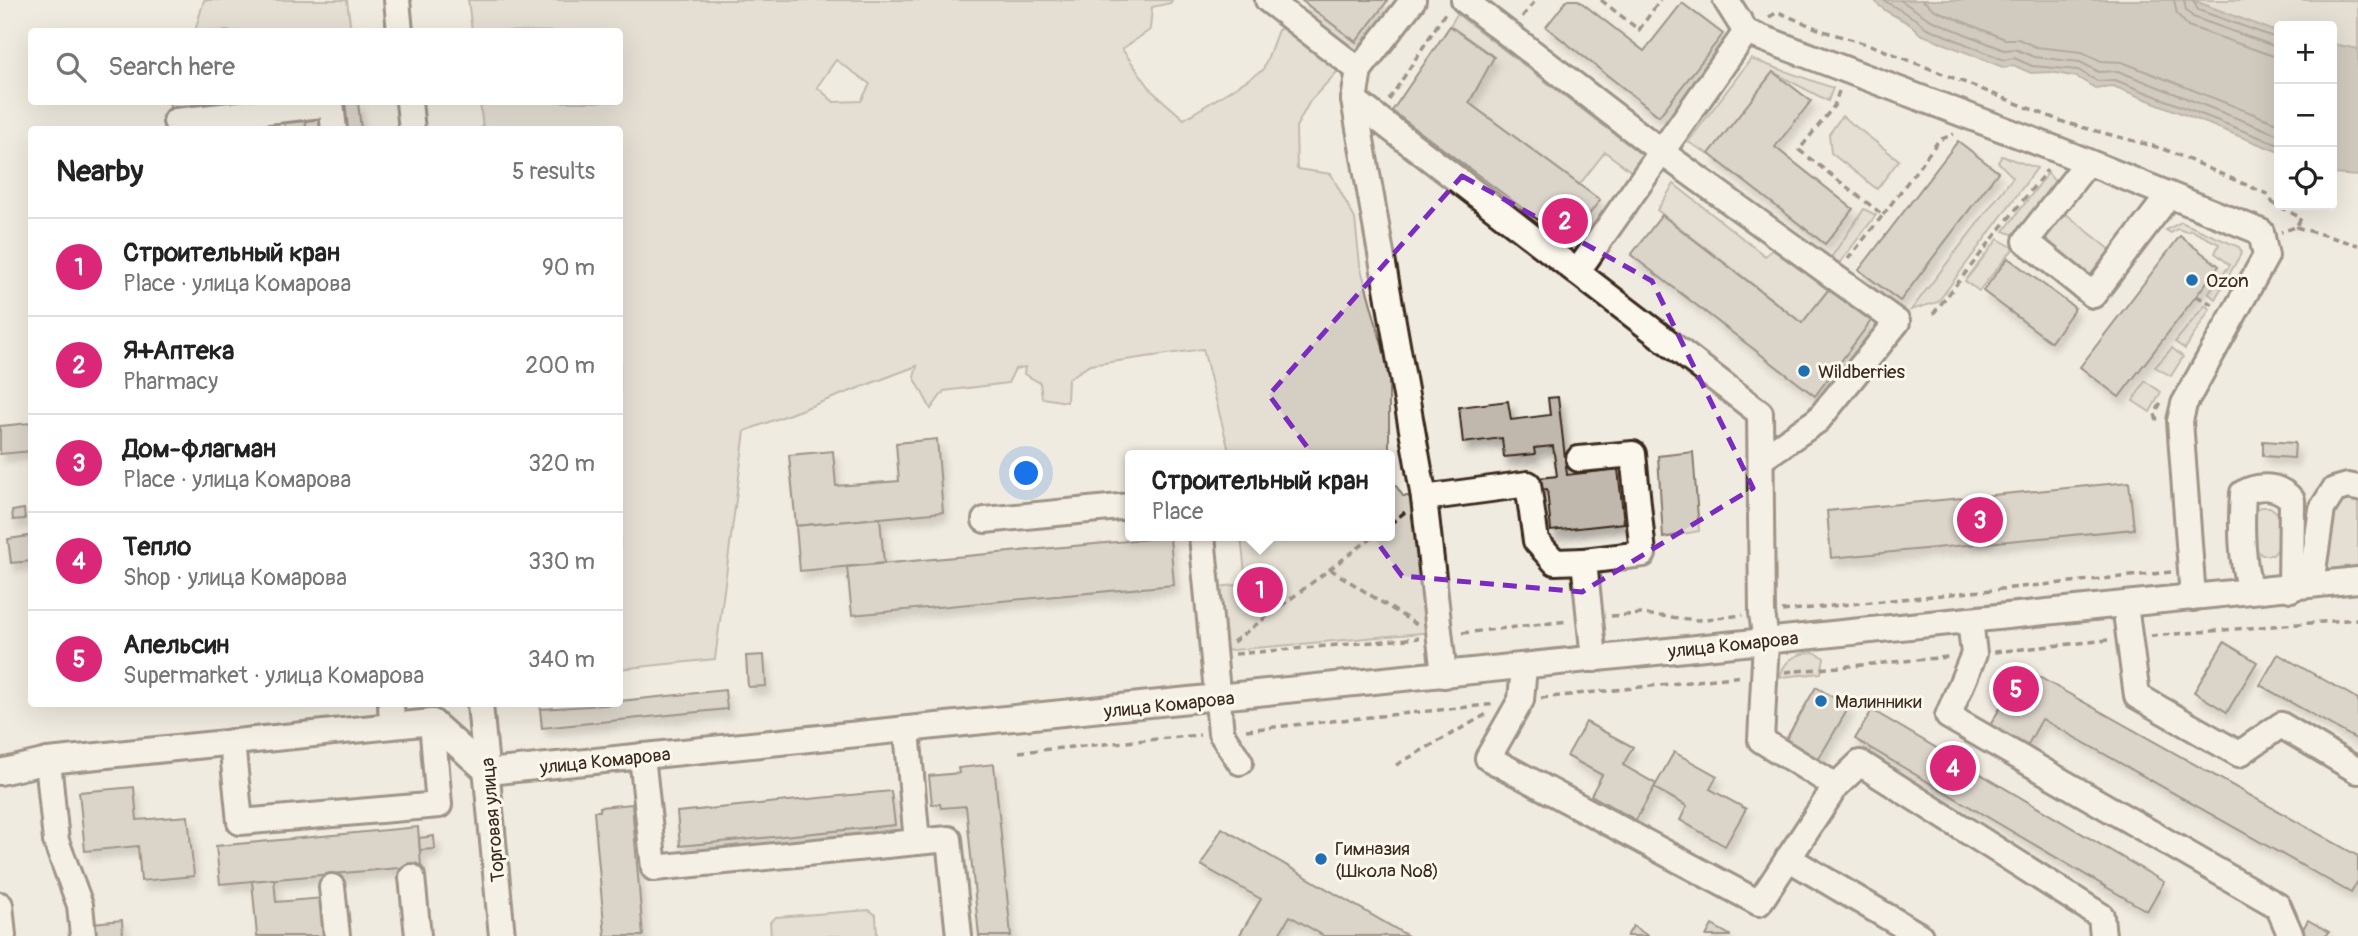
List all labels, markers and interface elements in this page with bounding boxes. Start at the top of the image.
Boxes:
map controls [2274,21,2337,210]
button: + [2274,21,2337,84]
search box [28,28,623,105]
icon: search [52,48,90,86]
text: Search here [108,51,235,83]
button: − [2274,84,2337,147]
button: locate [2274,147,2337,210]
text: Nearby [56,153,143,190]
text: 5 results [512,157,595,186]
pin: 2 [1542,195,1588,247]
text: Строительный кран [123,237,340,269]
text: 1 [75,253,84,282]
text: 90 m [542,253,595,282]
text: Place · улица Комарова [123,269,351,298]
place label: Ozon [2206,269,2249,293]
marker: Ozon [2184,272,2200,288]
text: Я+Аптека [123,335,234,367]
text: 2 [73,351,85,380]
text: 200 m [525,351,595,380]
place label: Wildberries [1818,360,1905,384]
marker: Wildberries [1796,363,1812,379]
text: Pharmacy [123,367,218,396]
text: Дом-флагман [123,433,276,465]
text: 3 [73,449,85,478]
text: 320 m [528,449,595,478]
popup [1125,450,1395,541]
your location [1009,456,1043,490]
text: Place · улица Комарова [123,465,351,494]
text: Строительный кран [1152,465,1368,497]
pin: 3 [1957,494,2003,546]
text: Place [1152,497,1203,526]
text: Тепло [123,531,191,563]
text: 4 [72,547,86,576]
text: 330 m [528,547,595,576]
text: Shop · улица Комарова [123,563,347,592]
pin: 1 [1237,564,1283,616]
street label: улица Комарова [1666,626,1800,664]
text: Апельсин [123,629,229,661]
text: 5 [73,645,85,674]
text: 340 m [528,645,595,674]
text: Supermarket · улица Комарова [123,661,424,690]
pin: 5 [1993,663,2039,715]
street label: улица Комарова [1102,686,1236,724]
place label: Малинники [1835,690,1922,714]
marker: Малинники [1813,693,1829,709]
street label: улица Комарова [538,742,672,780]
pin: 4 [1930,742,1976,794]
street label: Торговая улица [476,756,510,883]
place label: Гимназия (Школа №8) [1335,837,1439,883]
marker: Гимназия (Школа №8) [1313,851,1329,867]

